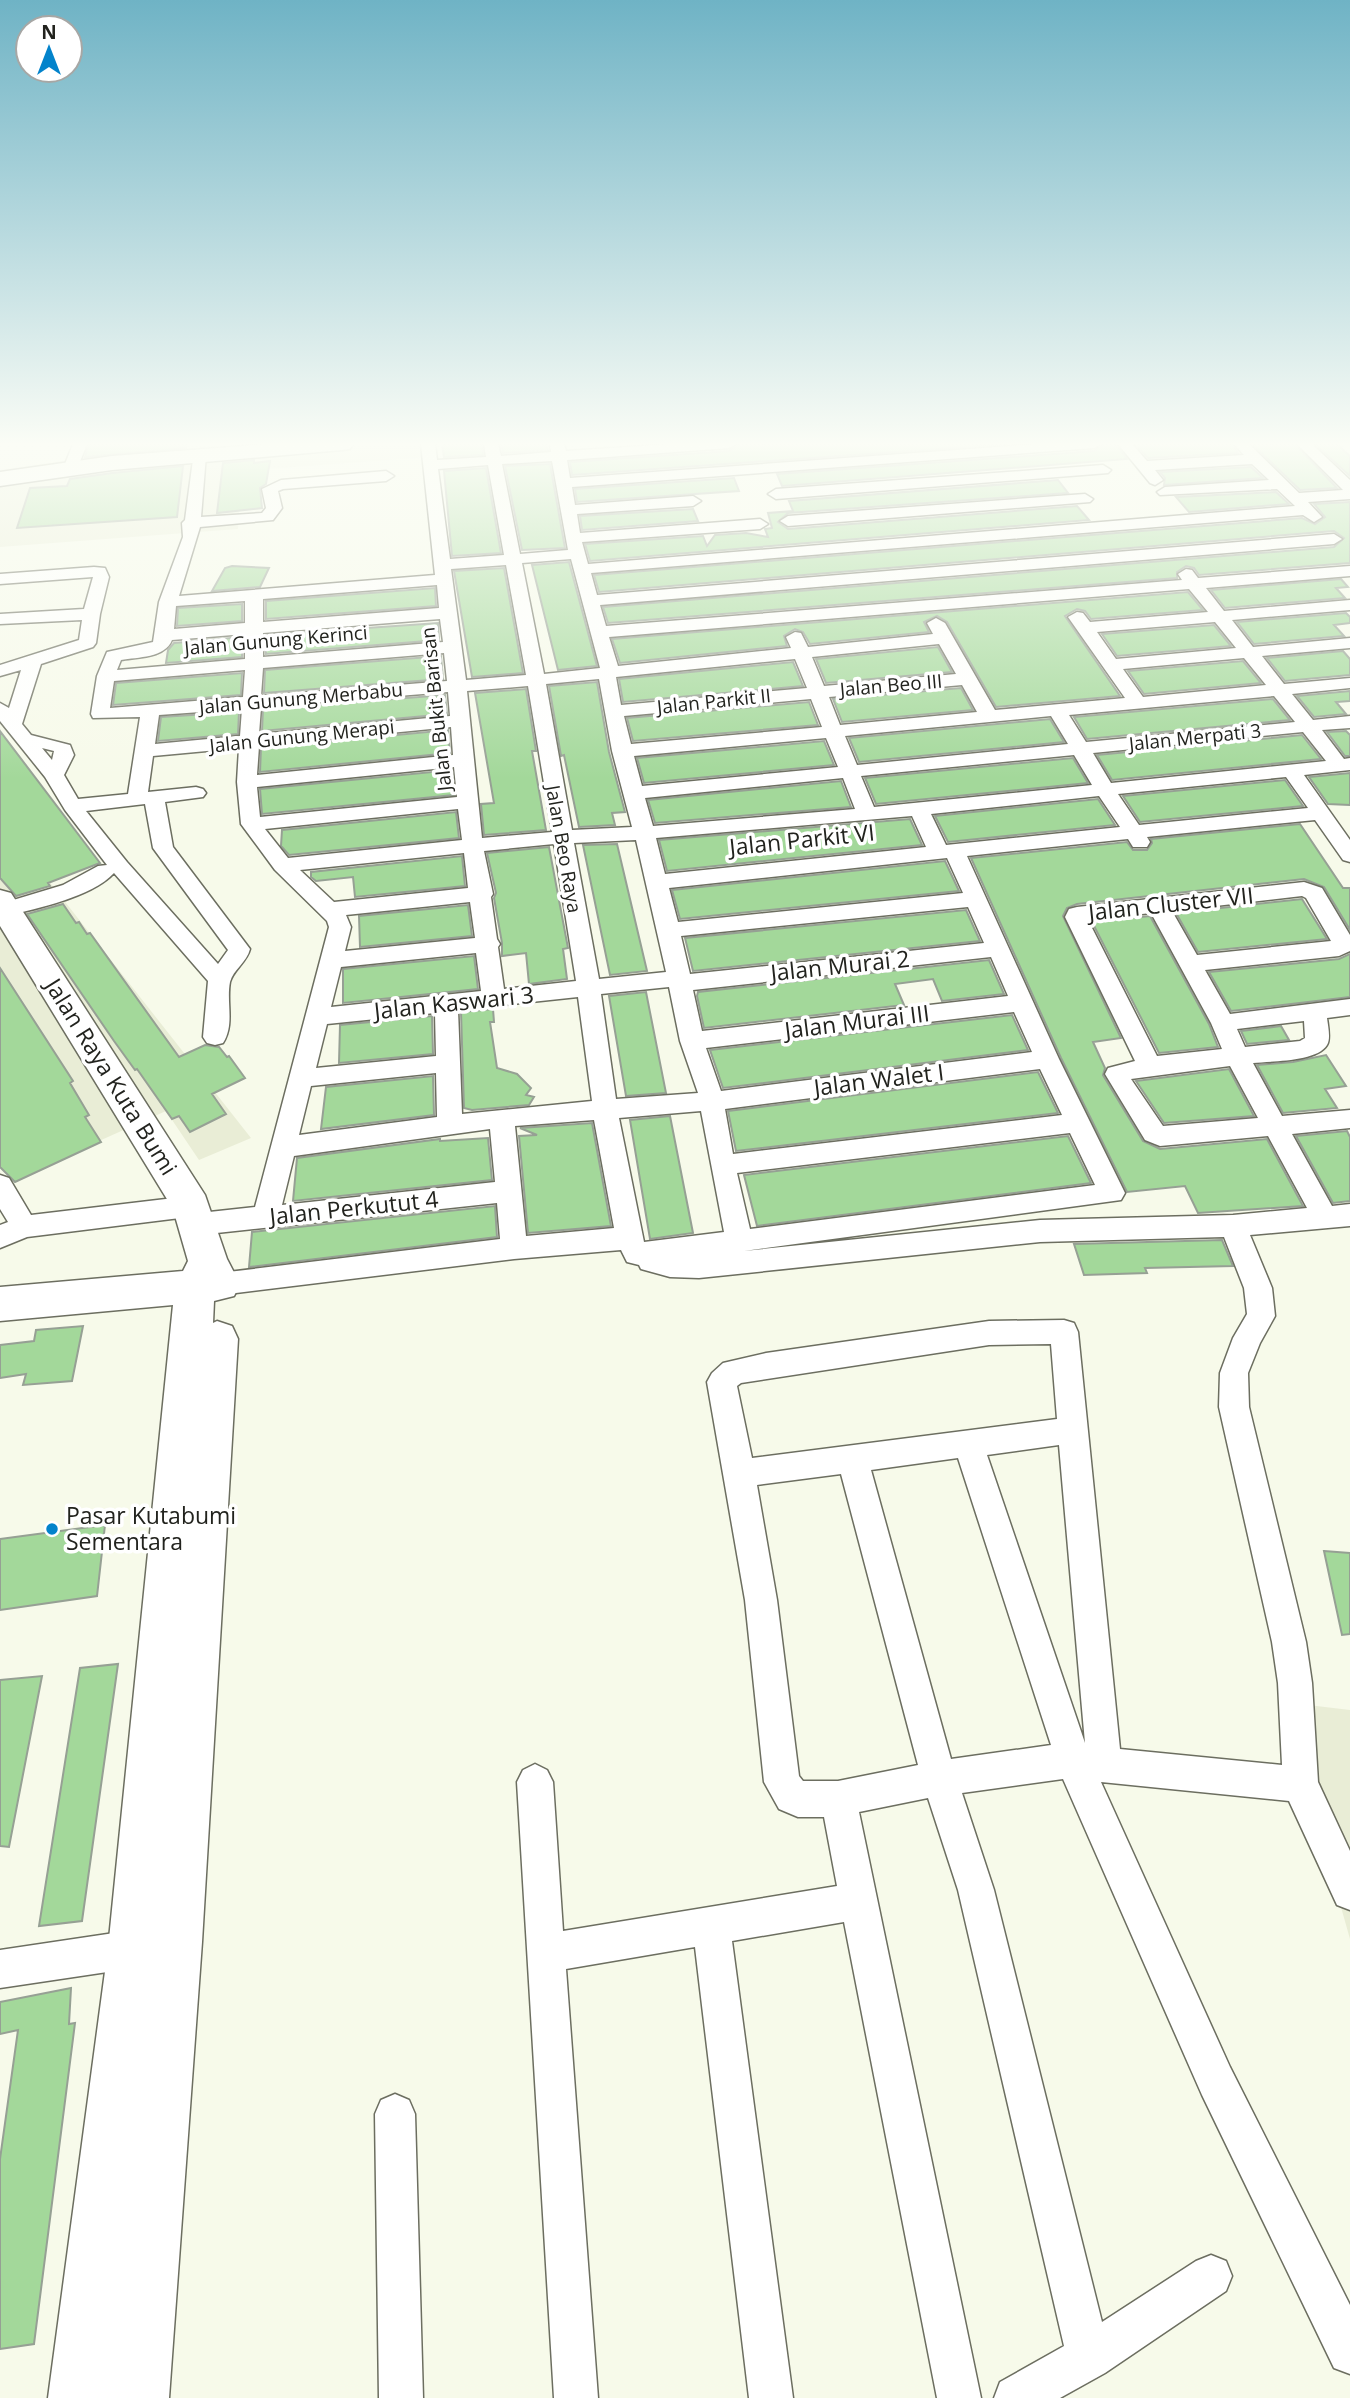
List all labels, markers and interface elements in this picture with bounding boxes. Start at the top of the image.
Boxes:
north arrow [14,14,84,84]
text: N [41,19,57,45]
street label: Jalan Gunung Kerinci [181,619,369,661]
street label: Jalan Bukit Barisan [414,626,458,794]
street label: Jalan Beo III [837,668,943,703]
street label: Jalan Gunung Merbabu [196,676,404,720]
street label: Jalan Parkit II [654,682,772,720]
street label: Jalan Gunung Merapi [206,713,396,759]
street label: Jalan Merpati 3 [1126,717,1262,757]
street label: Jalan Beo Raya [540,781,588,915]
street label: Jalan Parkit VI [726,815,876,863]
street label: Jalan Cluster VII [1085,878,1255,928]
street label: Jalan Murai 2 [767,942,911,988]
street label: Jalan Raya Kuta Bumi [37,970,185,1181]
street label: Jalan Kaswari 3 [370,978,535,1027]
street label: Jalan Murai III [781,996,931,1046]
street label: Jalan Walet I [810,1055,946,1103]
street label: Jalan Perkutut 4 [266,1182,440,1232]
place label: Pasar Kutabumi Sementara [66,1499,236,1557]
marker: Pasar Kutabumi Sementara [44,1521,60,1537]

